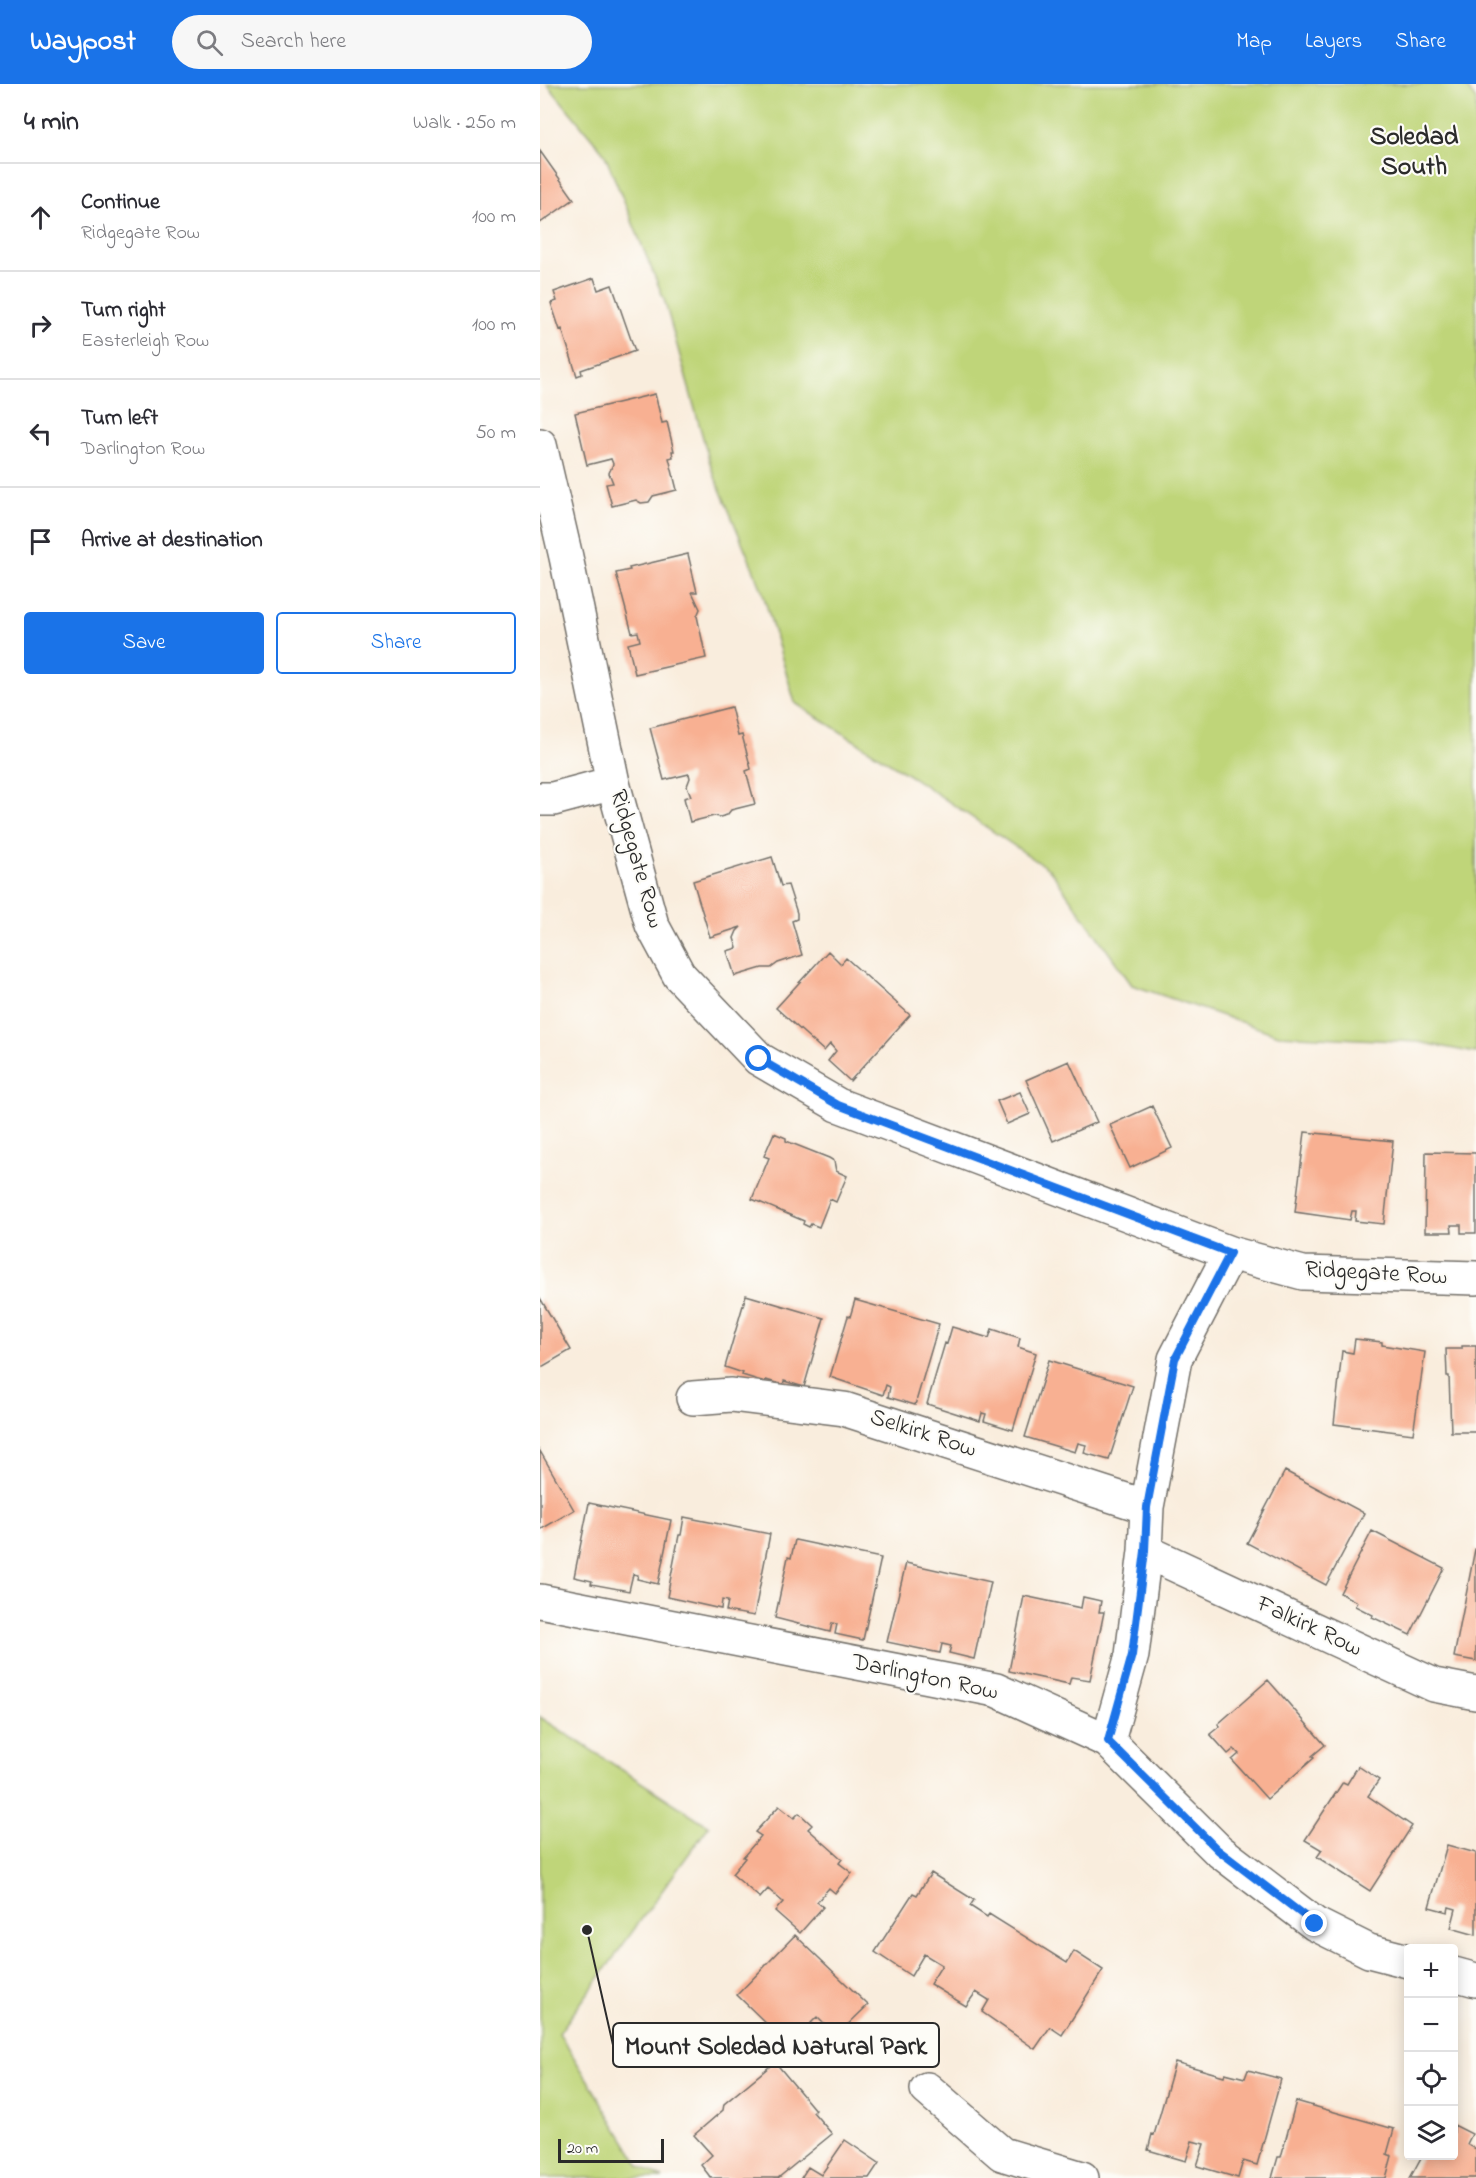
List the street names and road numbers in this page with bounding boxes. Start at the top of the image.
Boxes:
street label: Ridgegate Row [600,786,672,932]
street label: Ridgegate Row [1304,1253,1448,1295]
street label: Selkirk Row [865,1400,981,1468]
street label: Falkirk Row [1250,1587,1368,1667]
street label: Darlington Row [848,1645,1001,1711]

